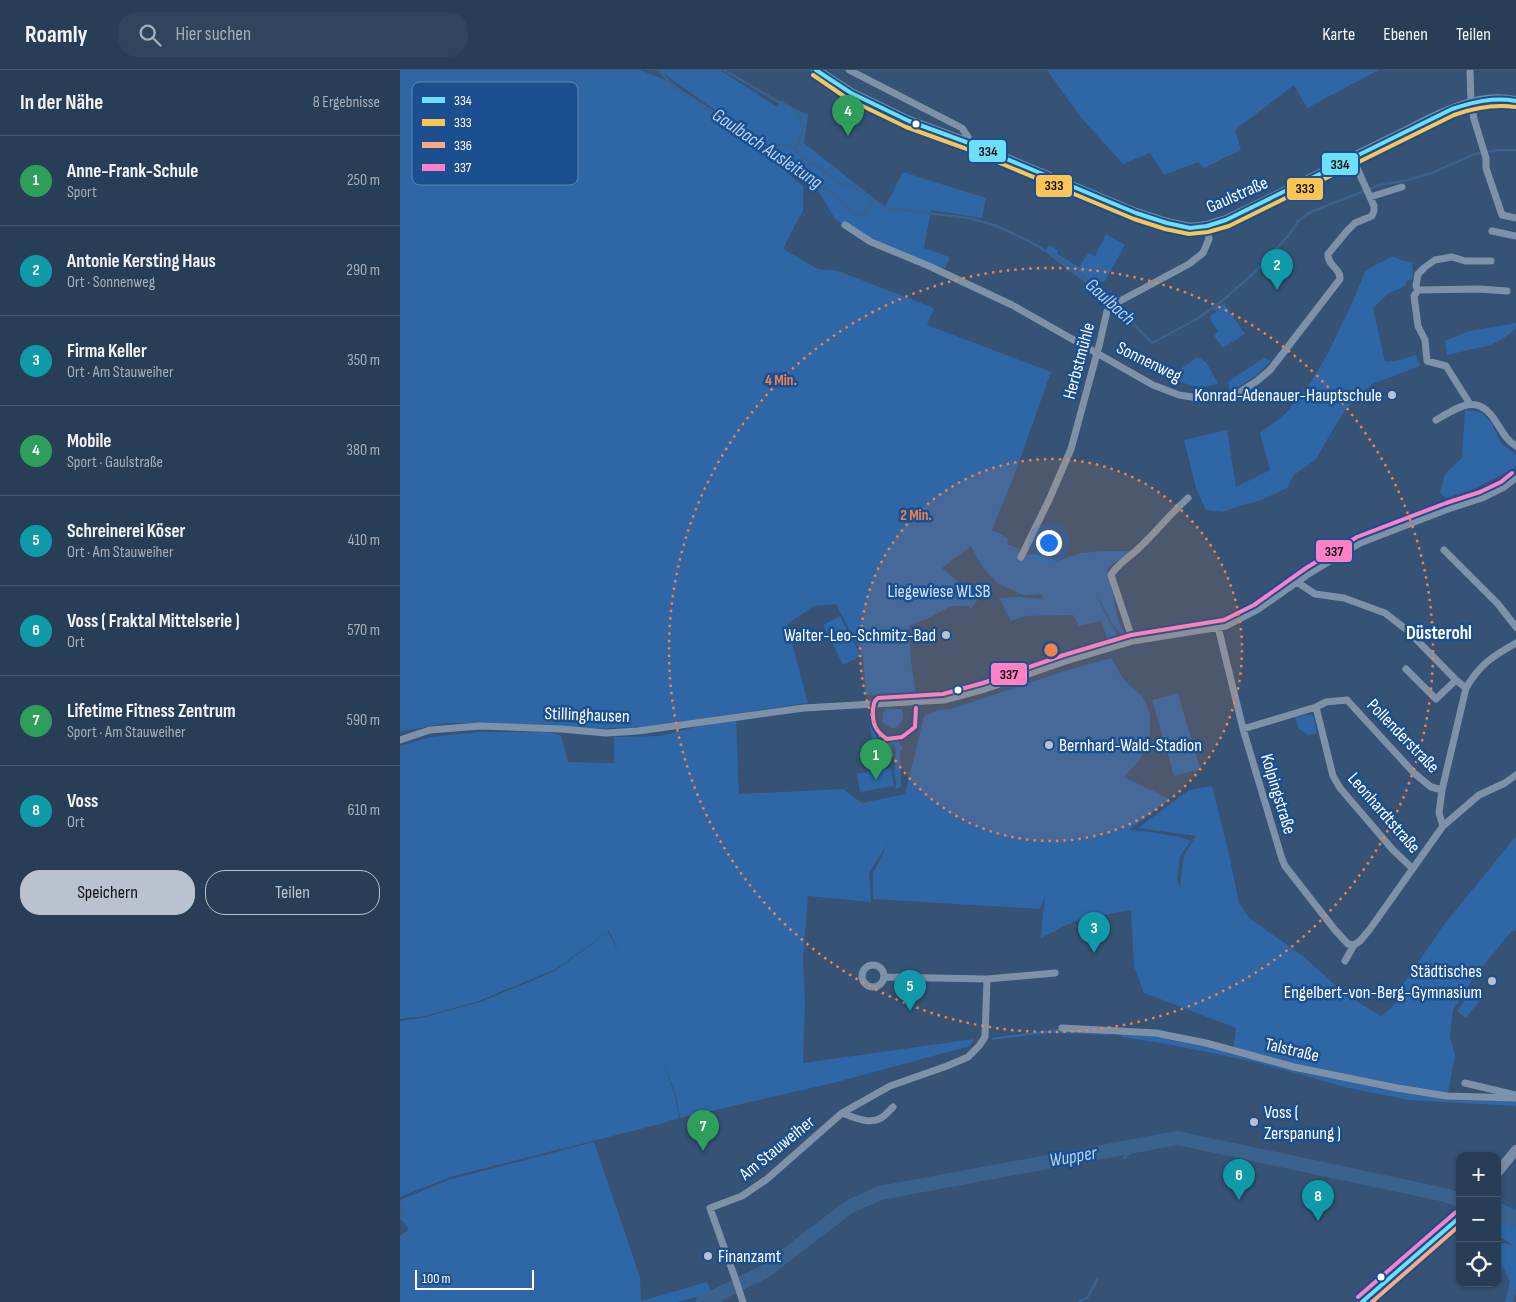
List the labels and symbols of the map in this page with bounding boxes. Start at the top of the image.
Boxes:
legend [412,82,578,185]
text: 334 [454,92,472,109]
pin: 4 [832,95,864,136]
water label: Gaulbach Ausleitung [708,104,827,194]
text: 333 [454,114,472,131]
unlabelled marker [911,119,921,129]
text: 336 [454,137,472,154]
line badge: 334 [968,139,1007,163]
text: 334 [978,143,998,160]
line badge: 334 [1321,152,1359,176]
text: 334 [1330,156,1350,173]
text: 337 [454,159,472,176]
street label: Gaulstraße [1203,172,1271,218]
line badge: 333 [1035,174,1073,198]
text: 333 [1045,177,1063,194]
line badge: 333 [1286,177,1324,201]
text: 333 [1296,180,1314,197]
pin: 2 [1261,249,1293,290]
water label: Gaulbach [1080,274,1140,330]
street label: Herbstmühle [1059,320,1099,402]
street label: Sonnenweg [1113,337,1185,387]
text: 4 Min. [765,371,797,390]
place label: Konrad-Adenauer-Hauptschule [1194,385,1382,406]
marker: Konrad-Adenauer-Hauptschule [1386,389,1398,401]
text: 2 Min. [900,506,932,525]
your location [1036,530,1062,556]
line badge: 337 [1315,539,1353,563]
text: 337 [1325,543,1344,560]
park label: Liegewiese WLSB [888,581,990,602]
district label: Düsterohl [1406,622,1472,645]
place label: Walter-Leo-Schmitz-Bad [784,625,936,646]
marker: Walter-Leo-Schmitz-Bad [940,629,952,641]
centre of rings [1042,641,1060,659]
line badge: 337 [990,662,1028,686]
text: 337 [1000,666,1019,683]
unlabelled marker [953,685,963,695]
street label: Pollenderstraße [1362,695,1444,777]
street label: Stillinghausen [544,703,630,727]
place label: Bernhard-Wald-Stadion [1059,735,1202,756]
pin: 1 [860,739,892,780]
marker: Bernhard-Wald-Stadion [1043,739,1055,751]
street label: Kolpingstraße [1256,751,1300,837]
street label: Leonhardtstraße [1343,768,1425,858]
pin: 3 [1078,912,1110,953]
place label: Städtisches Engelbert-von-Berg-Gymnasium [1284,961,1482,1003]
pin: 5 [894,970,926,1011]
marker: Städtisches Engelbert-von-Berg-Gymnasium [1486,975,1498,987]
street label: Talstraße [1263,1034,1321,1066]
place label: Voss ( Zerspanung ) [1264,1102,1341,1144]
pin: 7 [687,1110,719,1151]
street label: Am Stauweiher [734,1111,819,1185]
marker: Voss ( Zerspanung ) [1248,1116,1260,1128]
water label: Wupper [1047,1141,1099,1172]
pin: 6 [1223,1159,1255,1200]
pin: 8 [1302,1180,1334,1221]
place label: Finanzamt [718,1246,782,1267]
marker: Finanzamt [702,1250,714,1262]
scale bar [415,1267,534,1290]
unlabelled marker [1376,1272,1386,1282]

